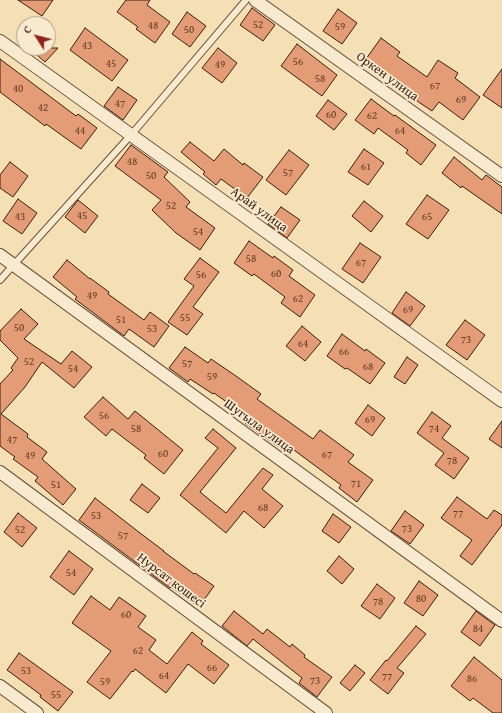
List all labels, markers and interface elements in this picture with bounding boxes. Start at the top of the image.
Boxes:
north arrow [16,16,56,56]
house number: 52 [253,18,263,32]
house number: 48 [148,19,158,33]
house number: 59 [335,20,345,34]
text: С [19,22,35,37]
house number: 50 [184,23,194,37]
house number: 43 [82,39,92,53]
street label: Оркен улица [353,49,421,105]
house number: 56 [293,55,303,69]
house number: 45 [106,57,116,71]
house number: 49 [215,58,225,72]
house number: 58 [315,72,325,86]
house number: 67 [430,79,440,93]
house number: 40 [13,82,23,96]
house number: 69 [456,93,466,107]
house number: 47 [115,97,125,111]
house number: 42 [38,101,48,115]
house number: 60 [326,108,336,122]
house number: 62 [367,109,377,123]
house number: 44 [75,124,85,138]
house number: 64 [395,124,405,138]
house number: 48 [127,155,137,169]
house number: 61 [361,160,371,174]
house number: 57 [283,166,293,180]
house number: 50 [146,169,156,183]
street label: Арай улица [227,184,291,236]
house number: 52 [166,199,176,213]
house number: 45 [77,209,87,223]
house number: 43 [15,210,25,224]
house number: 65 [422,210,432,224]
house number: 54 [193,225,203,239]
house number: 58 [246,252,256,266]
house number: 67 [356,256,366,270]
house number: 60 [271,267,281,281]
house number: 56 [196,268,206,282]
house number: 49 [87,289,97,303]
house number: 62 [293,292,303,306]
house number: 69 [403,303,413,317]
house number: 55 [180,311,190,325]
house number: 51 [116,313,126,327]
house number: 50 [14,321,24,335]
house number: 53 [147,322,157,336]
house number: 73 [461,333,471,347]
house number: 64 [298,337,308,351]
house number: 66 [339,345,349,359]
house number: 52 [24,355,34,369]
house number: 57 [182,357,192,371]
house number: 68 [363,360,373,374]
house number: 54 [68,362,78,376]
house number: 59 [207,370,217,384]
street label: Шугыла улица [221,396,297,458]
house number: 56 [99,409,109,423]
house number: 69 [365,413,375,427]
house number: 58 [131,422,141,436]
house number: 74 [429,422,439,436]
house number: 47 [7,433,17,447]
house number: 60 [158,447,168,461]
house number: 67 [322,448,332,462]
house number: 49 [25,449,35,463]
house number: 78 [447,454,457,468]
house number: 71 [351,477,361,491]
house number: 51 [51,478,61,492]
house number: 68 [258,501,268,515]
house number: 77 [453,507,463,521]
house number: 53 [91,509,101,523]
house number: 73 [402,522,412,536]
house number: 52 [15,523,25,537]
house number: 57 [118,529,128,543]
street label: Нурсат кошесi [134,550,208,612]
house number: 54 [66,566,76,580]
house number: 80 [416,592,426,606]
house number: 78 [373,595,383,609]
house number: 60 [121,608,131,622]
house number: 84 [473,622,483,636]
house number: 62 [133,644,143,658]
house number: 66 [207,661,217,675]
house number: 53 [21,664,31,678]
house number: 64 [159,669,169,683]
house number: 77 [382,670,392,684]
house number: 86 [467,672,477,686]
house number: 73 [310,674,320,688]
house number: 59 [100,675,110,689]
house number: 55 [51,688,61,702]

